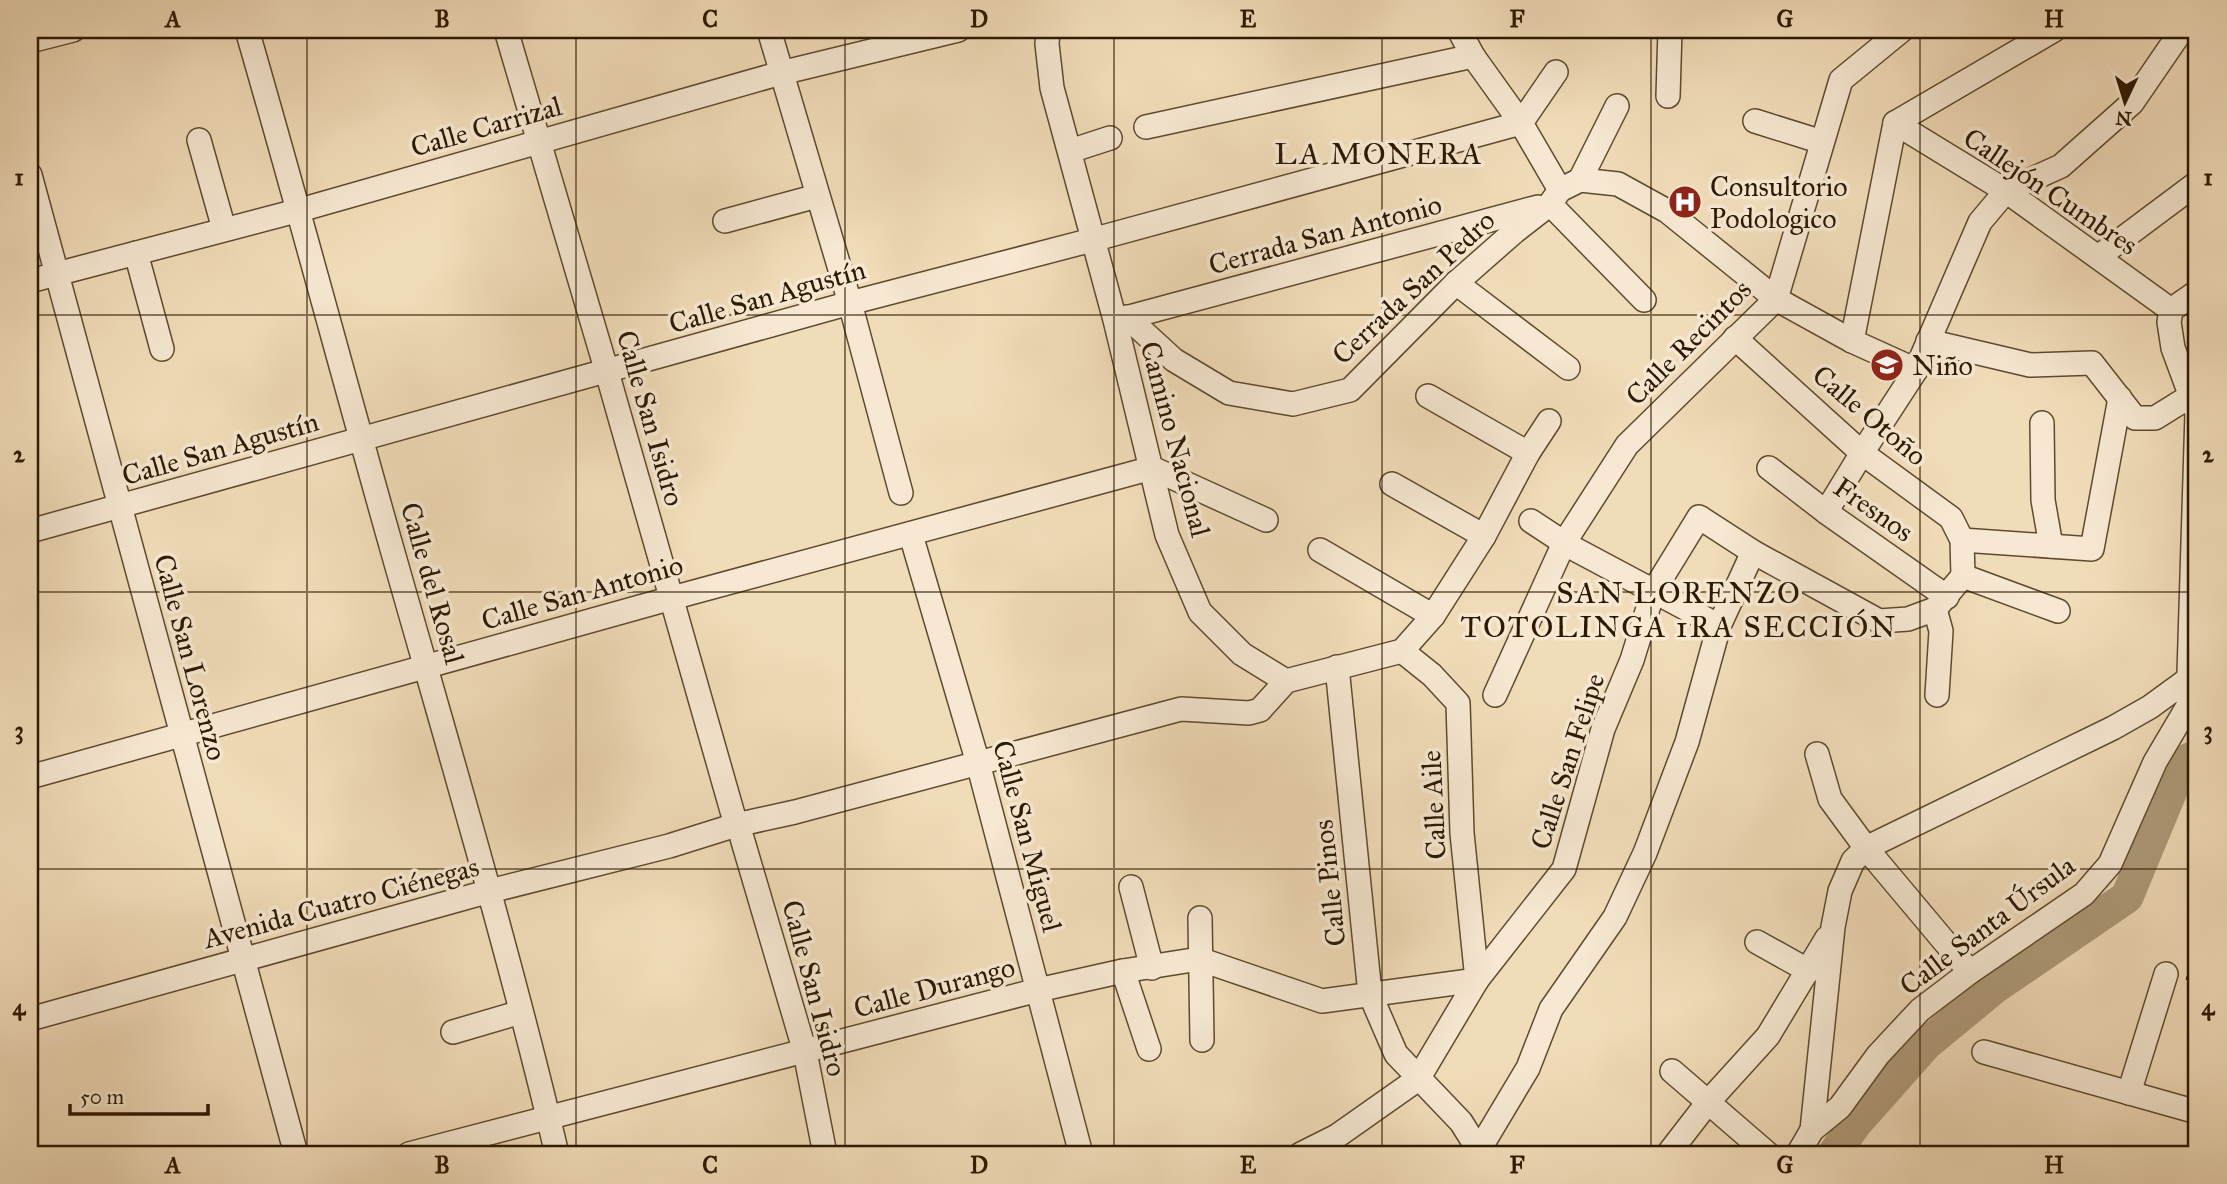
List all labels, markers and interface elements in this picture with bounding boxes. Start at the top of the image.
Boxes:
text: A [163,5,181,33]
text: B [434,5,450,33]
text: C [702,5,718,33]
text: D [970,5,988,33]
text: E [1240,5,1257,33]
text: F [1509,5,1525,33]
text: G [1777,5,1794,33]
text: H [2044,5,2064,33]
north arrow [2090,66,2160,136]
street label: Calle Carrizal [407,88,566,165]
text: N [2115,106,2133,130]
street label: Callejón Cumbres [1957,120,2145,263]
district label: LA MONERA [1275,136,1484,172]
text: 1 [14,163,24,191]
text: 1 [2203,163,2213,191]
place label: Consultorio Podologico [1710,169,1848,236]
hospital icon: Consultorio Podologico [1666,183,1704,221]
street label: Cerrada San Antonio [1205,187,1445,282]
street label: Cerrada San Pedro [1324,203,1502,372]
street label: Calle San Agustín [665,252,869,341]
street label: Calle Recintos [1618,272,1759,413]
street label: Calle San Isidro [609,326,692,510]
street label: Camino Nacional [1133,338,1219,541]
school or university icon: Niño [1868,346,1906,384]
place label: Niño [1912,348,1973,383]
street label: Calle Otoño [1805,357,1934,473]
street label: Calle San Agustín [118,404,322,493]
text: 2 [13,440,25,468]
text: 2 [2202,440,2214,468]
street label: Fresnos [1827,469,1920,549]
street label: Calle del Rosal [393,498,472,668]
street label: Calle San Antonio [477,547,687,638]
street label: Calle San Lorenzo [146,550,235,764]
district label: SAN LORENZO TOTOLINGA 1RA SECCIÓN [1461,575,1897,645]
street label: Calle San Felipe [1523,669,1612,854]
text: 3 [14,716,24,745]
text: 3 [2203,716,2213,745]
street label: Calle San Miguel [985,737,1070,936]
street label: Calle Aile [1413,749,1454,860]
street label: Calle Pinos [1305,818,1354,948]
street label: Calle Santa Úrsula [1893,848,2082,1003]
street label: Avenida Cuatro Ciénegas [199,849,483,956]
street label: Calle San Isidro [774,896,855,1080]
street label: Calle Durango [850,949,1019,1026]
text: 4 [13,993,27,1021]
text: 4 [2202,993,2216,1021]
scale bar [70,1072,208,1116]
text: 50 m [80,1084,125,1110]
text: A [163,1151,181,1179]
text: B [434,1151,450,1179]
text: C [702,1151,718,1179]
text: D [970,1151,988,1179]
text: E [1240,1151,1257,1179]
text: F [1509,1151,1525,1179]
text: G [1777,1151,1794,1179]
text: H [2044,1151,2064,1179]

